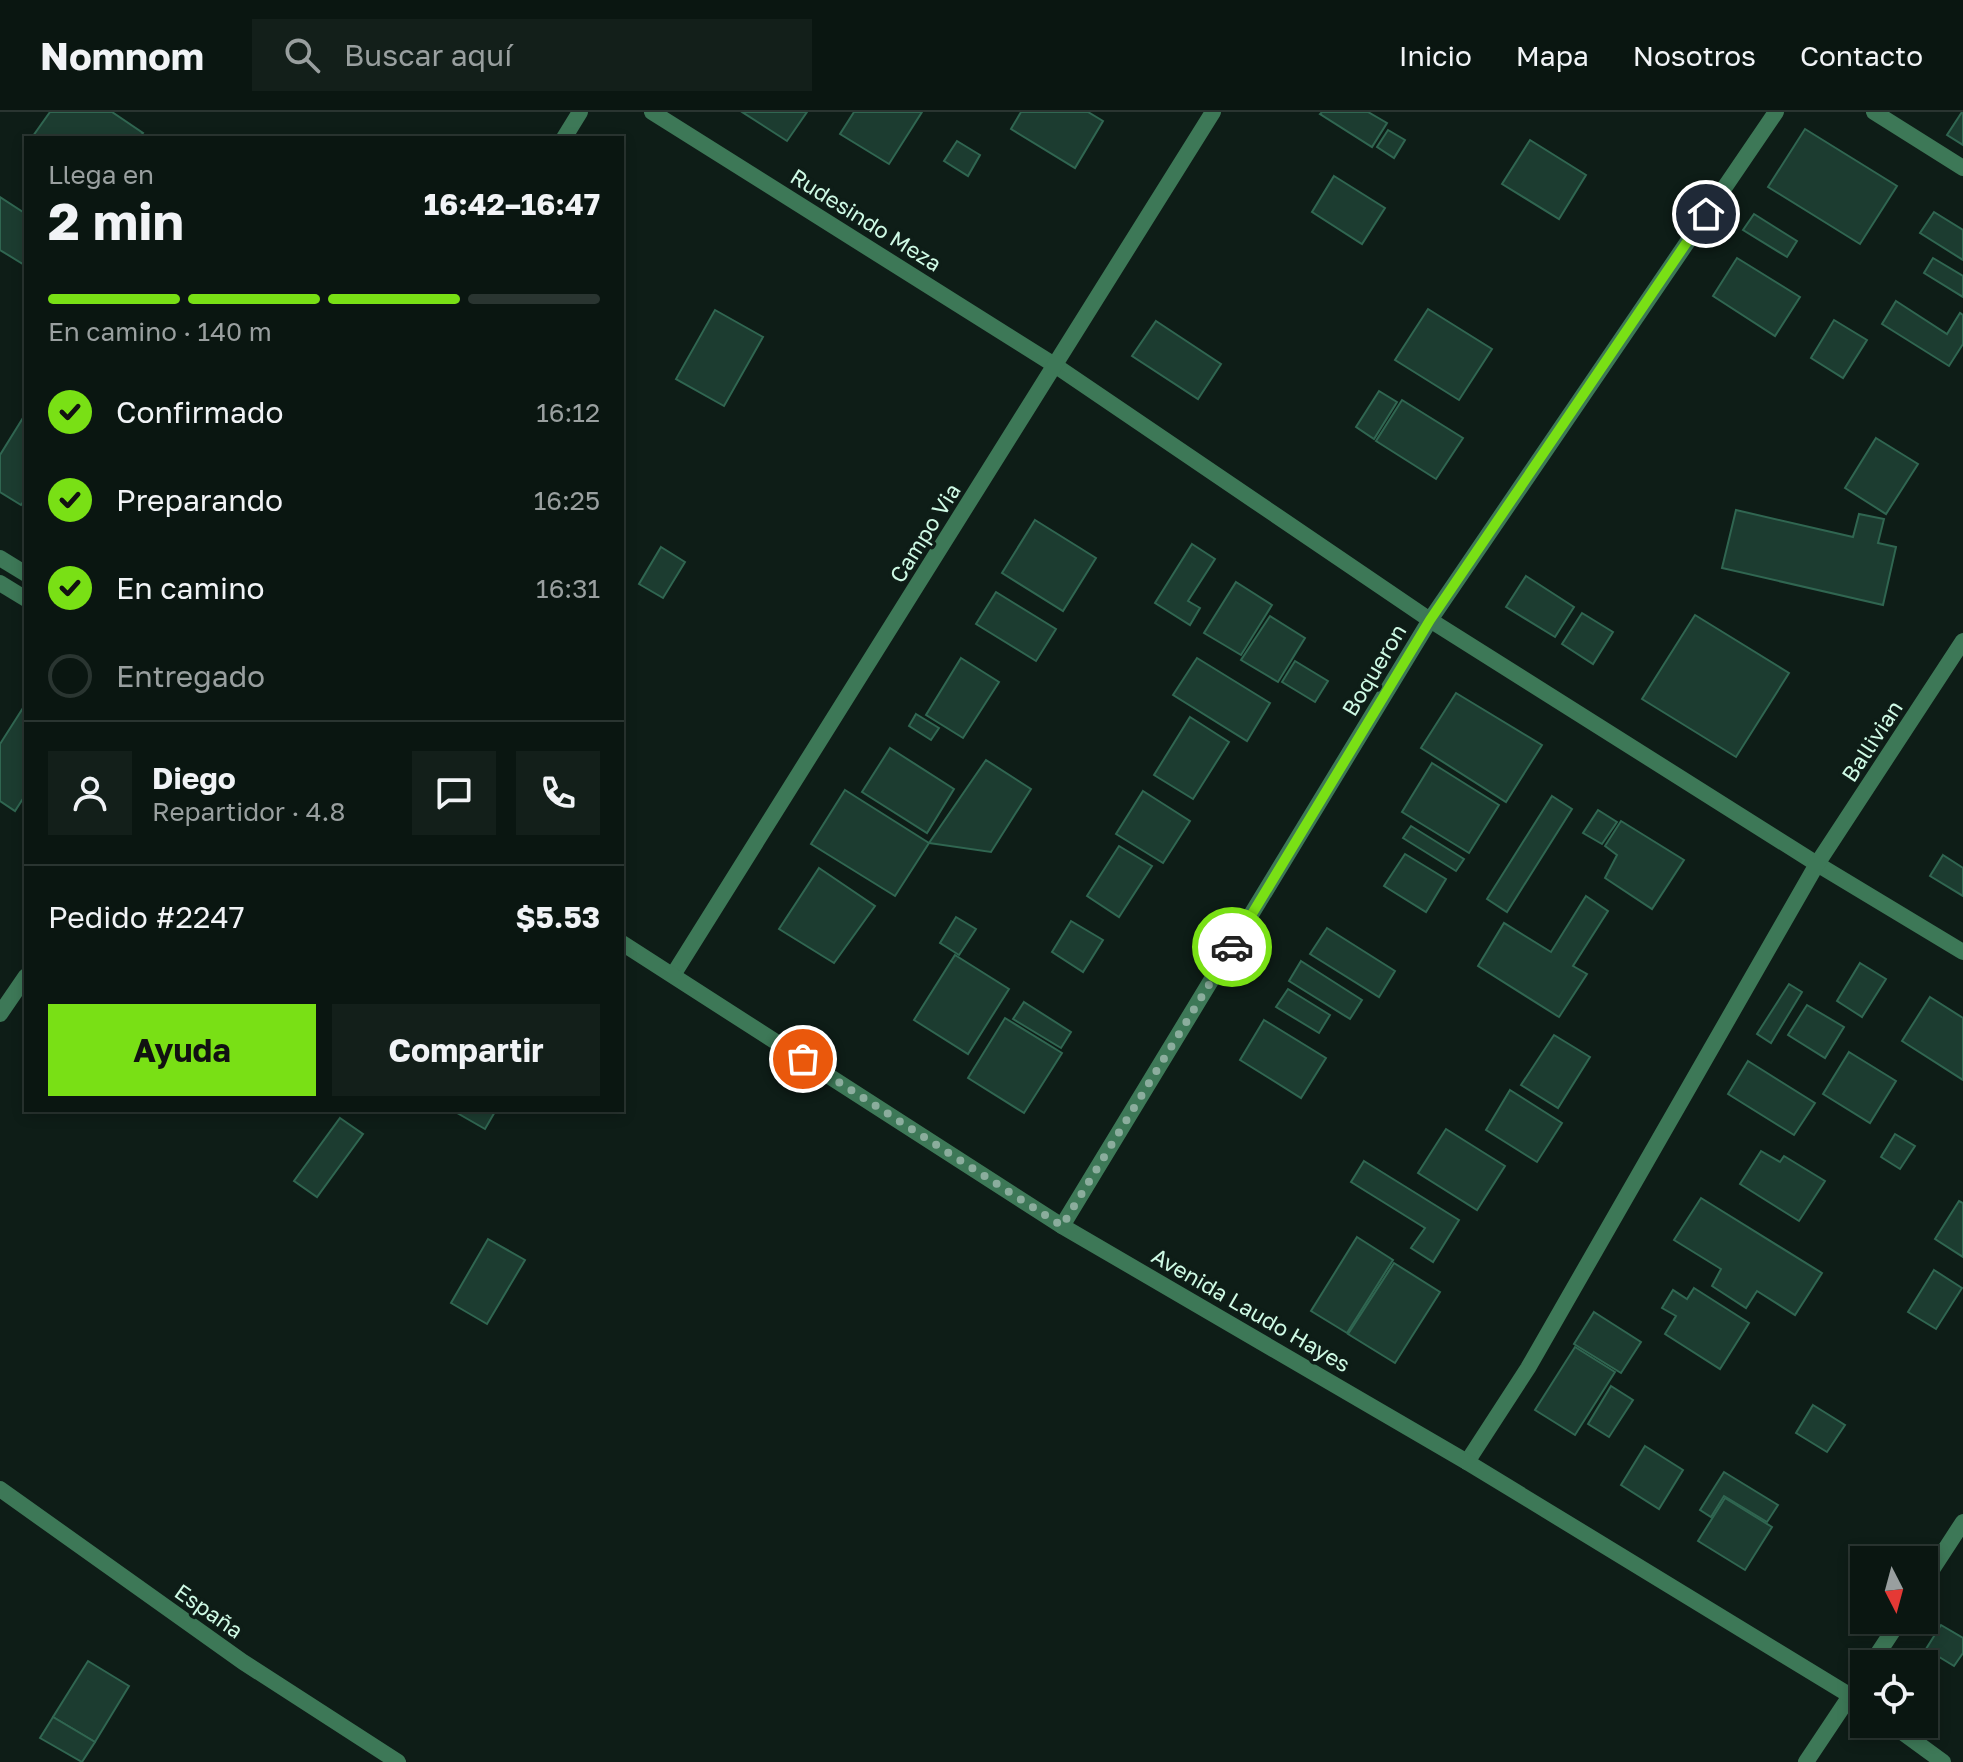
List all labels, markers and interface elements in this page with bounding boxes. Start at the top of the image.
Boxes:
search box [252,19,812,91]
text: Nomnom [40,33,204,78]
icon: search [280,33,324,77]
text: Buscar aquí [344,37,512,73]
text: Inicio [1399,39,1472,72]
text: Mapa [1516,39,1589,72]
text: Nosotros [1633,39,1756,72]
text: Contacto [1800,39,1923,72]
text: Llega en [48,159,154,190]
street label: Rudesindo Meza [786,162,947,277]
pin [1672,180,1740,248]
text: 16:42–16:47 [424,186,600,222]
text: 2 min [48,189,184,251]
icon: home [1684,192,1728,236]
text: En camino · 140 m [48,316,272,347]
icon: check [48,390,92,434]
text: Confirmado [116,394,284,430]
text: 16:12 [536,397,600,428]
icon: check [48,478,92,522]
street label: Campo Via [883,478,966,587]
text: Preparando [116,482,283,518]
text: 16:25 [534,485,600,516]
icon: check [48,566,92,610]
text: En camino [116,570,265,606]
text: 16:31 [536,573,600,604]
street label: Boqueron [1336,619,1412,721]
text: Entregado [116,658,265,694]
street label: Ballivian [1835,695,1908,786]
button: person [48,751,132,835]
button: chat [412,751,496,835]
button: phone [516,751,600,835]
text: Diego [152,760,236,796]
text: Repartidor · 4.8 [152,796,345,827]
text: Pedido #2247 [48,899,245,935]
text: $5.53 [515,899,600,935]
courier [1192,907,1272,987]
icon: car [1210,925,1254,969]
button: Ayuda [48,1004,316,1096]
button: Compartir [332,1004,600,1096]
pin [769,1025,837,1093]
icon: bag [781,1037,825,1081]
street label: Avenida Laudo Hayes [1147,1242,1355,1377]
north arrow [1850,1546,1938,1634]
map controls [1850,1546,1938,1738]
street label: España [170,1577,249,1644]
button: locate [1850,1650,1938,1738]

